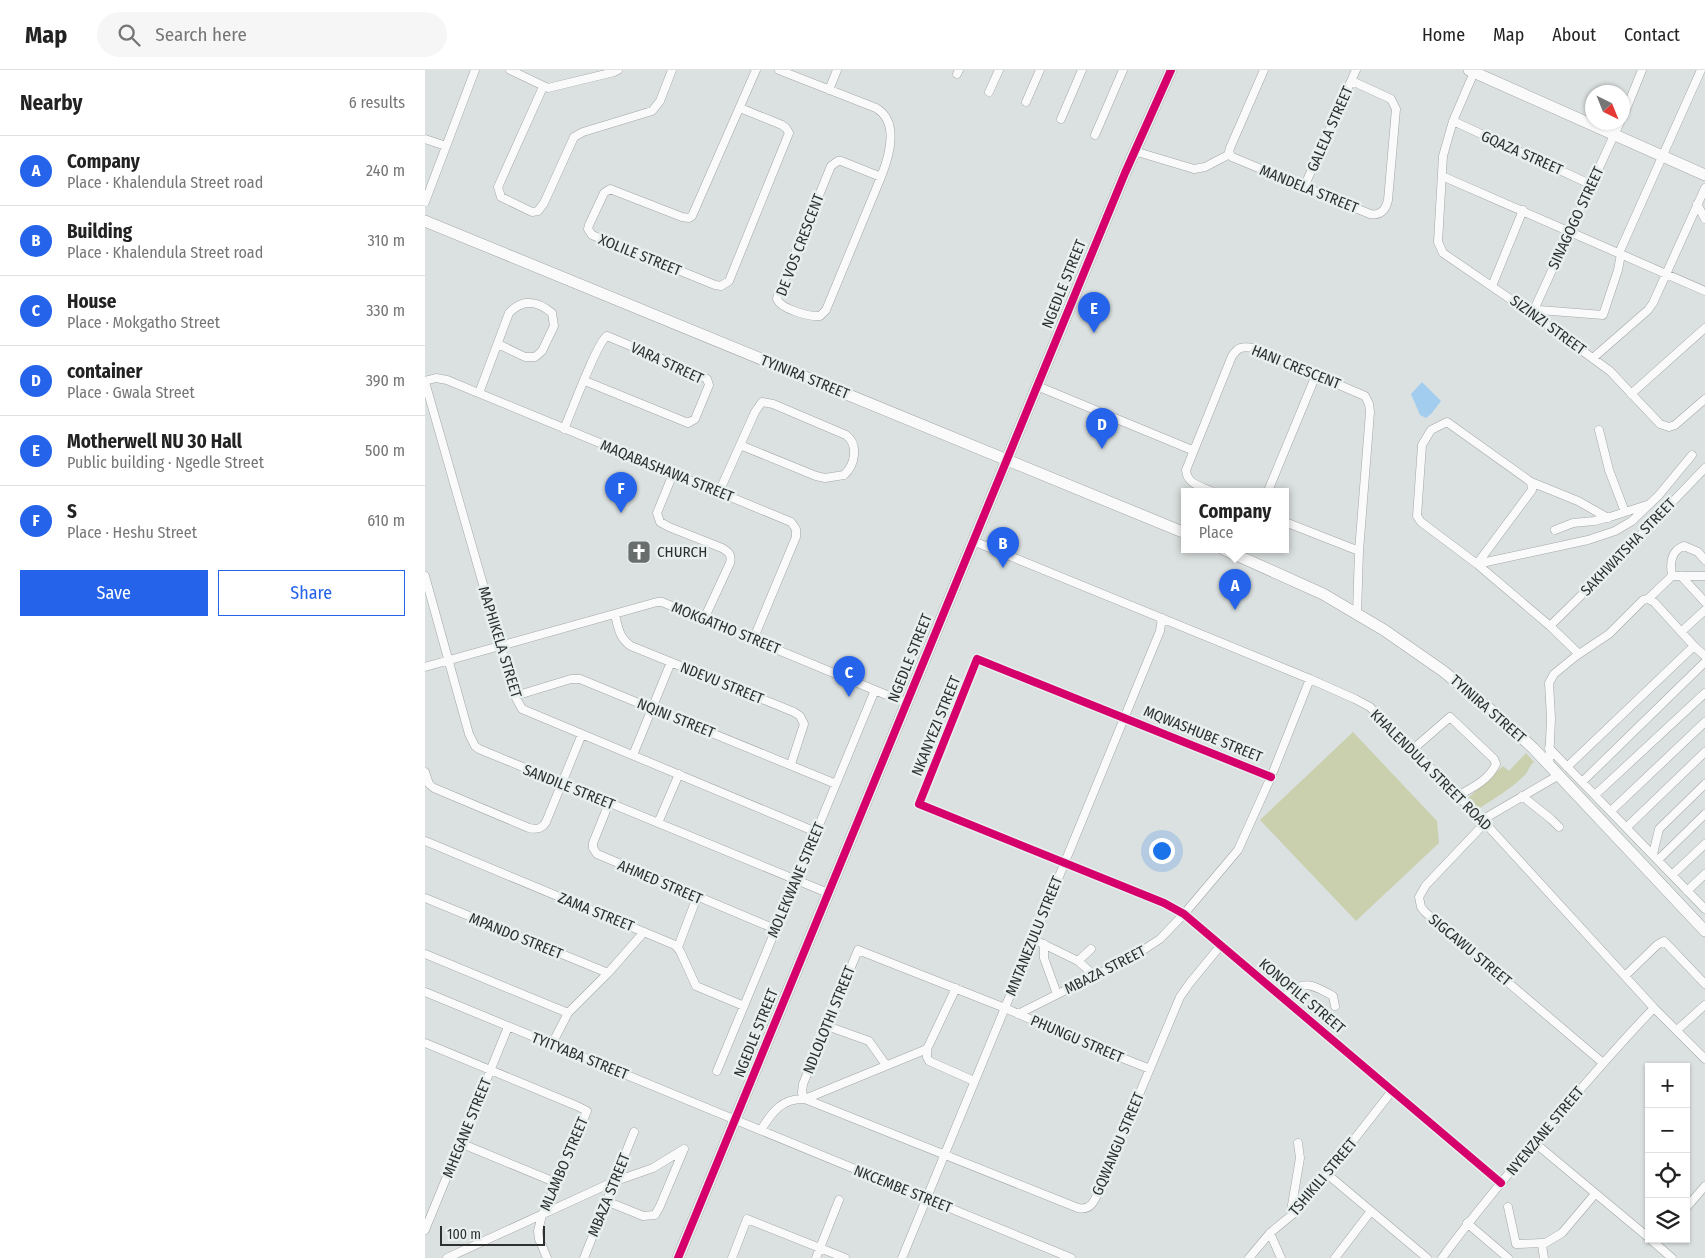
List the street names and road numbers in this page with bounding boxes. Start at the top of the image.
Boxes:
street label: GALELA STREET [1303,84,1357,174]
street label: GQAZA STREET [1478,127,1566,179]
street label: MANDELA STREET [1257,161,1361,217]
street label: SINAGOGO STREET [1544,164,1608,272]
street label: DE VOS CRESCENT [772,191,828,299]
street label: XOLILE STREET [596,230,684,280]
street label: NGEDLE STREET [1038,237,1090,331]
street label: SIZINZI STREET [1507,291,1589,359]
street label: VARA STREET [628,338,706,388]
street label: HANI CRESCENT [1249,341,1343,393]
street label: TYINIRA STREET [758,351,852,403]
street label: MAQABASHAWA STREET [598,436,736,506]
street label: SAKHWATSHA STREET [1577,494,1679,599]
street label: MAPHIKELA STREET [474,584,526,700]
street label: MOKGATHO STREET [669,598,783,658]
street label: NGEDLE STREET [884,611,936,705]
street label: NDEVU STREET [678,658,766,708]
street label: TYINIRA STREET [1447,671,1529,747]
street label: NKANYEZI STREET [908,673,964,779]
street label: NQINI STREET [634,694,718,742]
street label: MQWASHUBE STREET [1141,702,1265,766]
street label: KHALENDULA STREET ROAD [1367,706,1495,834]
street label: SANDILE STREET [520,760,618,814]
street label: MOLEKWANE STREET [764,820,828,940]
street label: AHMED STREET [615,856,705,908]
street label: MNTANEZULU STREET [1002,873,1066,999]
street label: ZAMA STREET [555,889,637,935]
street label: MPANDO STREET [466,909,566,963]
street label: SIGCAWU STREET [1425,910,1515,990]
street label: MBAZA STREET [1062,942,1149,998]
street label: KONOFILE STREET [1255,955,1349,1037]
street label: NDLOLOTHI STREET [799,963,859,1077]
street label: NGEDLE STREET [730,986,782,1080]
street label: PHUNGU STREET [1028,1011,1126,1067]
street label: TYITYABA STREET [529,1028,631,1084]
street label: MHEGANE STREET [439,1075,495,1181]
street label: NYENZANE STREET [1503,1083,1587,1179]
street label: GQWANGU STREET [1088,1090,1148,1198]
street label: MLAMBO STREET [536,1114,592,1214]
street label: TSHIKILI STREET [1285,1134,1361,1220]
street label: MBAZA STREET [584,1151,634,1239]
street label: NKCEMBE STREET [851,1161,955,1217]

